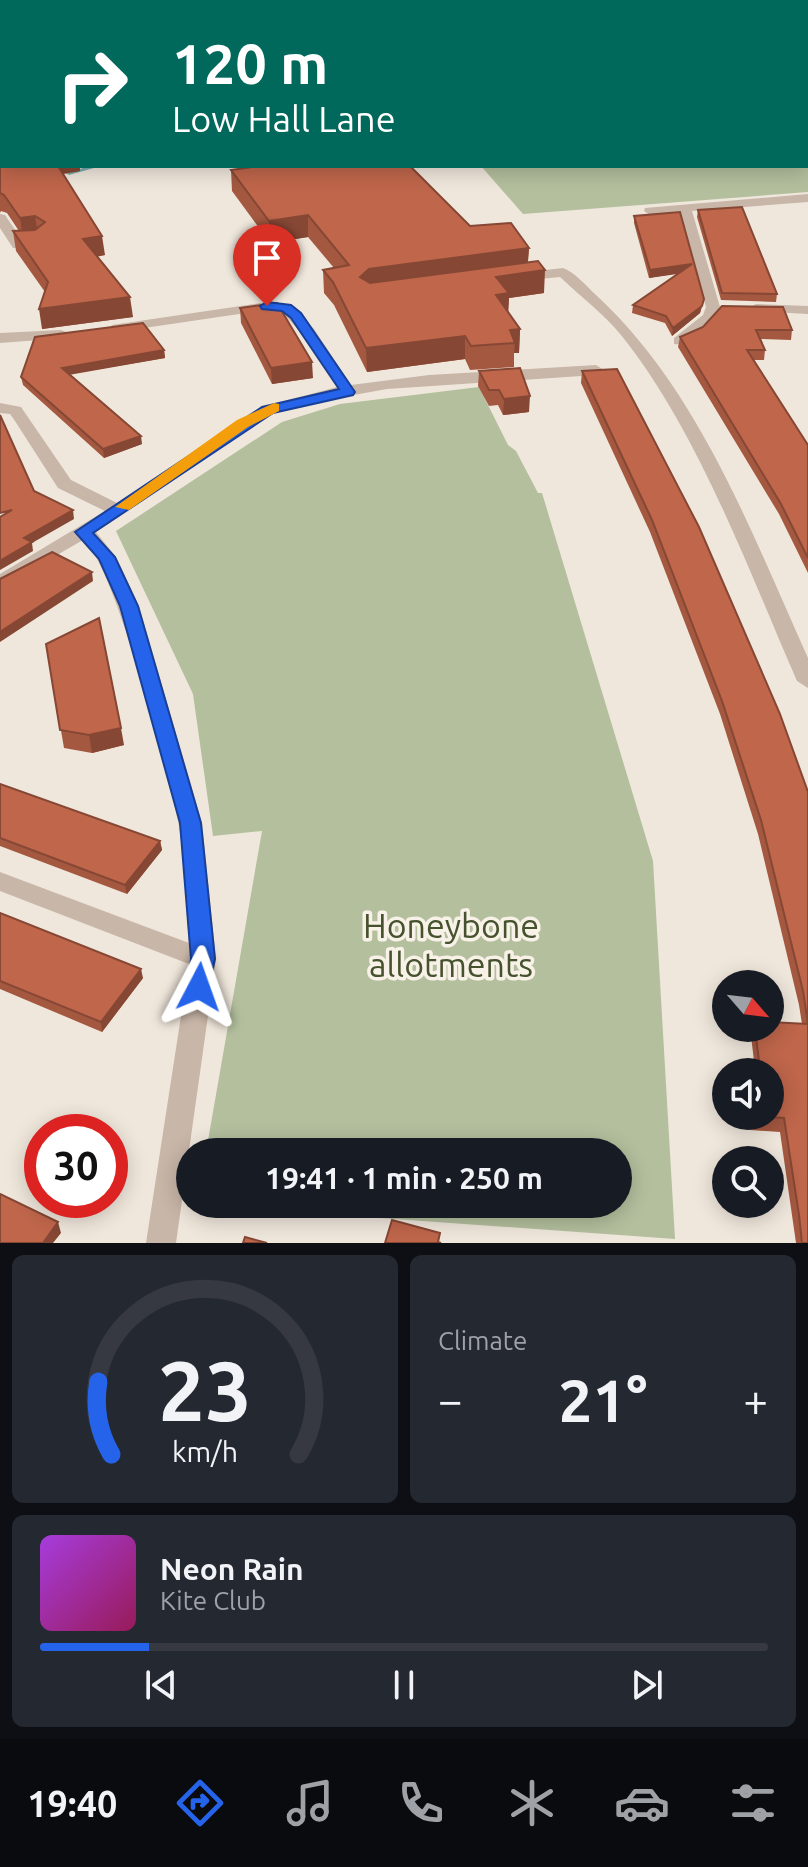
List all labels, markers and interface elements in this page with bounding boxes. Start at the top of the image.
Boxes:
icon: right [40,32,144,136]
text: 120 m [172,32,328,95]
text: Low Hall Lane [172,98,396,139]
pin [233,224,301,306]
icon: arrive [245,236,289,280]
park label: Honeybone allotments [363,906,539,983]
position arrow [157,945,241,1029]
north arrow [712,970,784,1042]
map controls [712,970,784,1218]
button: sound [712,1058,784,1130]
speed limit sign: 30 [24,1114,128,1218]
button: search [712,1146,784,1218]
text: 19:41 · 1 min · 250 m [265,1161,543,1195]
text: Climate [438,1326,527,1355]
text: 23 [158,1343,252,1437]
text: 21° [559,1366,647,1433]
text: − [438,1375,463,1424]
text: + [743,1375,768,1424]
text: km/h [172,1435,238,1467]
text: Neon Rain [160,1552,304,1586]
text: Kite Club [160,1586,266,1615]
icon: previous [139,1663,183,1707]
icon: pause [382,1663,426,1707]
icon: next [625,1663,669,1707]
icon: directions [172,1775,228,1831]
icon: music [282,1775,338,1831]
icon: phone [393,1775,449,1831]
icon: climate [504,1775,560,1831]
icon: car [614,1775,670,1831]
icon: filters [725,1775,781,1831]
text: 19:40 [27,1783,117,1824]

